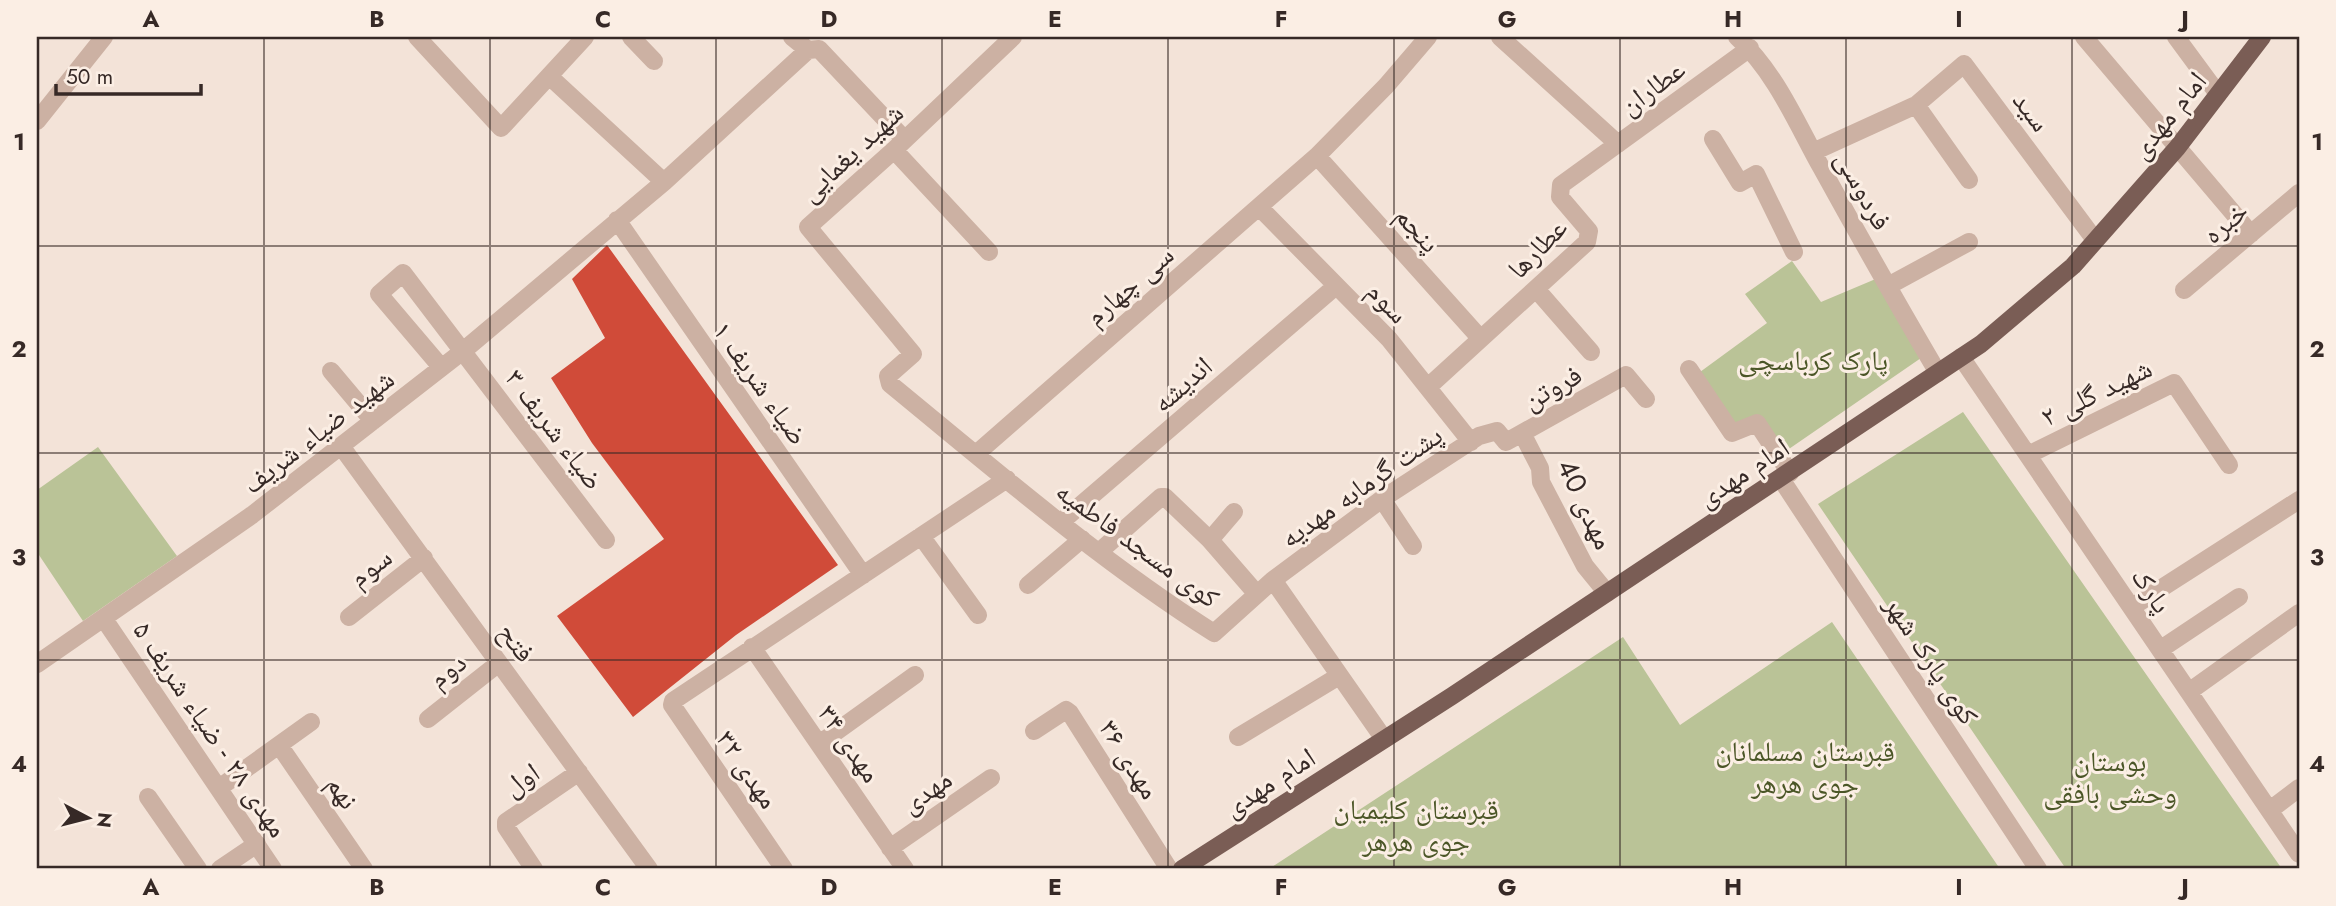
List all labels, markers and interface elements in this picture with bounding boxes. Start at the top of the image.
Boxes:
text: A [142,2,160,36]
text: B [369,2,385,36]
text: C [595,2,611,36]
text: D [821,2,838,36]
text: E [1048,2,1062,36]
text: F [1275,2,1287,36]
text: G [1498,2,1516,36]
text: H [1724,2,1742,36]
text: I [1955,2,1963,36]
text: J [2177,2,2189,36]
street label: عطاران [1611,49,1694,125]
scale bar [56,52,201,96]
text: 50 m [66,62,113,92]
street label: امام مهدی [2120,63,2217,168]
street label: سید [2003,82,2061,140]
street label: شهید یغمایی [790,93,913,212]
text: 1 [13,125,25,159]
text: 1 [2311,125,2323,159]
street label: فردوسی [1825,143,1902,238]
street label: خبره [2193,191,2257,254]
street label: پنجم [1385,197,1450,262]
street label: عطارها [1498,209,1577,288]
street label: سی چهارم [1076,235,1183,336]
street label: سوم [1357,272,1418,333]
street label: ضیاء شریف ۱ [703,313,818,454]
text: 2 [11,332,27,366]
text: 2 [2309,332,2325,366]
park label: پارک کرباسچی [1738,340,1888,381]
street label: اندیشه [1143,346,1222,422]
street label: شهید گلی ۲ [2034,348,2159,437]
street label: فروتن [1515,354,1589,420]
street label: شهید ضیاء شریف [234,359,403,504]
street label: ضیاء شریف ۳ [495,360,614,499]
street label: پشت گرمابه مهدیه [1272,415,1451,558]
street label: امام مهدی [1689,427,1797,518]
street label: مهدی 40 [1547,452,1624,556]
street label: کوی مسجد فاطمیه [1047,471,1228,618]
street label: سوم [340,537,401,597]
text: 3 [12,540,26,574]
text: 3 [2310,540,2324,574]
street label: پارک [2121,559,2182,622]
street label: کوی پارک شهر [1874,587,1989,733]
street label: مهدی ۲۸ - ضیاء شریف ۵ [123,613,298,846]
street label: فتح [488,614,545,671]
street label: دوم [420,642,475,698]
street label: مهدی ۳۴ [808,696,891,791]
street label: مهدی ۳۶ [1089,711,1170,807]
street label: مهدی ۳۲ [706,722,789,817]
park label: قبرستان مسلمانان جوی هرهر [1715,731,1895,804]
street label: امام مهدی [1215,737,1323,828]
park label: بوستان وحشی بافقی [2043,741,2177,814]
text: 4 [11,747,27,781]
text: 4 [2309,747,2325,781]
street label: اول [495,752,548,807]
street label: مهدی [892,759,960,824]
street label: نهم [316,767,369,817]
north arrow [52,783,122,853]
park label: قبرستان کلیمیان جوی هرهر [1333,789,1499,862]
text: N [90,811,119,829]
text: A [142,870,160,904]
text: B [369,870,385,904]
text: C [595,870,611,904]
text: D [821,870,838,904]
text: E [1048,870,1062,904]
text: F [1275,870,1287,904]
text: G [1498,870,1516,904]
text: H [1724,870,1742,904]
text: I [1955,870,1963,904]
text: J [2177,870,2189,904]

